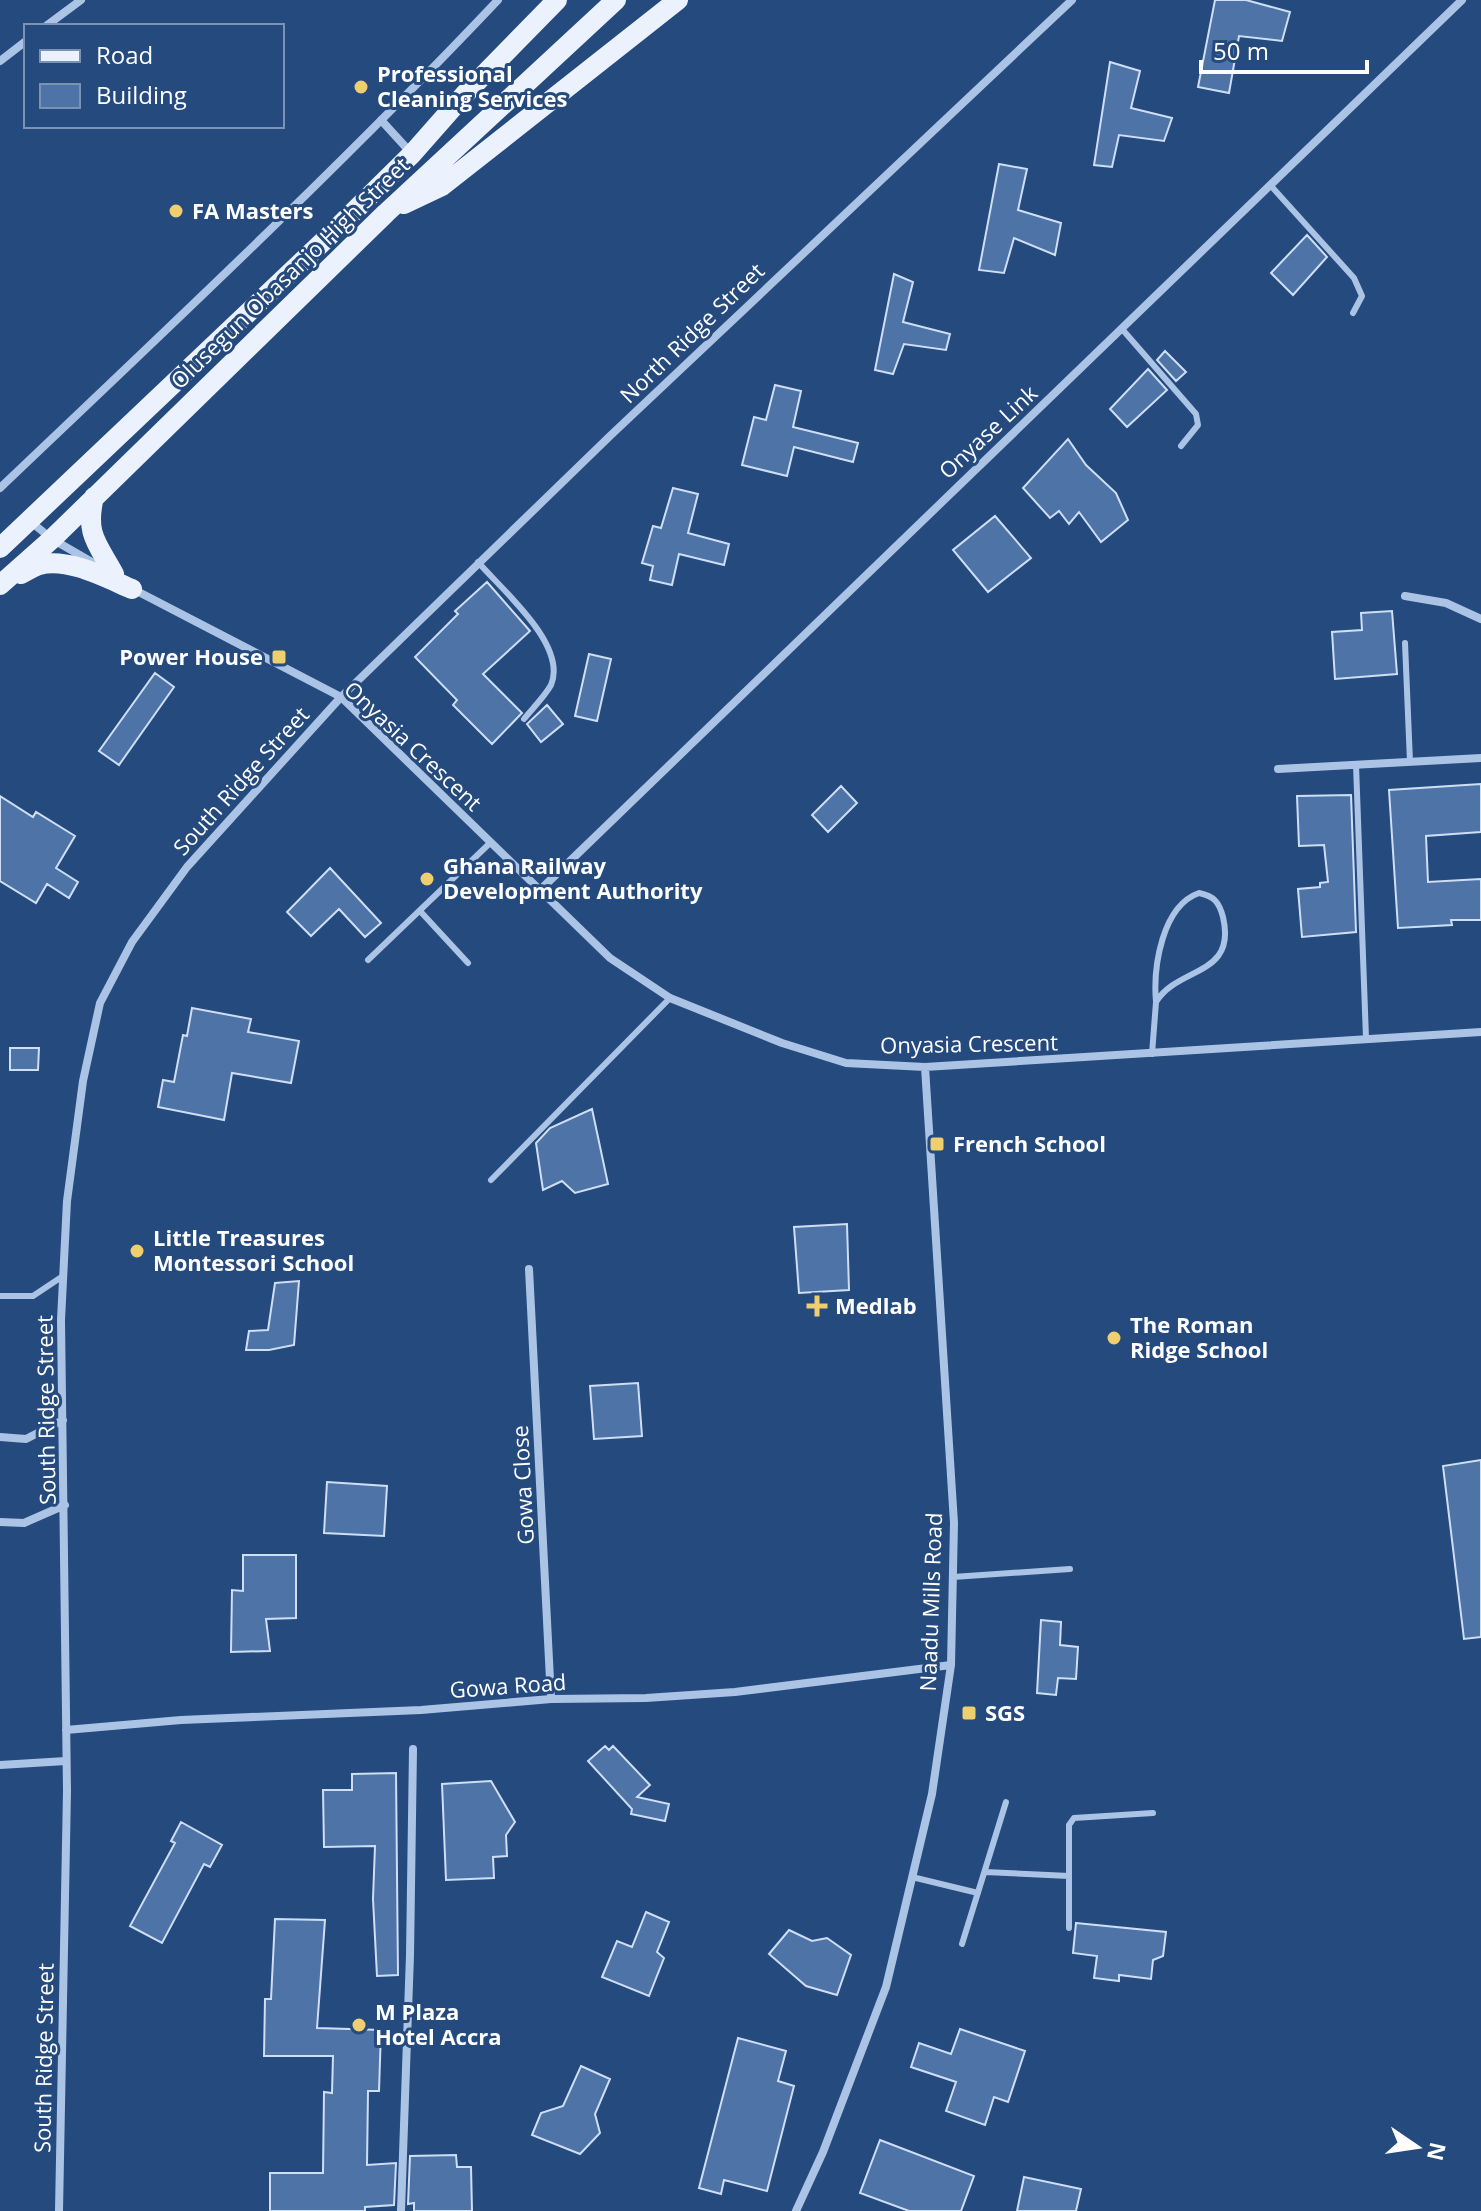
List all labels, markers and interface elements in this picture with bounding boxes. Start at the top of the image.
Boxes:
legend [24,24,284,128]
scale bar [1201,24,1367,74]
text: 50 m [1213,34,1269,67]
text: Road [96,38,153,71]
place label: Professional Cleaning Services [377,58,567,113]
text: Building [96,78,187,111]
marker: Professional Cleaning Services [352,78,370,96]
street label: Olusegun Obasanjo High Street [163,150,415,395]
place label: FA Masters [192,195,313,225]
marker: FA Masters [167,202,185,220]
street label: North Ridge Street [613,255,770,409]
street label: Onyase Link [932,378,1043,485]
place label: Power House [119,641,263,671]
marker: Power House [270,648,288,666]
street label: Onyasia Crescent [338,674,489,817]
street label: South Ridge Street [166,700,315,861]
place label: Ghana Railway Development Authority [443,850,703,905]
marker: Ghana Railway Development Authority [418,870,436,888]
street label: Onyasia Crescent [880,1026,1058,1060]
place label: French School [953,1128,1106,1158]
marker: French School [928,1135,946,1153]
place label: Little Treasures Montessori School [153,1222,354,1277]
marker: Little Treasures Montessori School [128,1242,146,1260]
place label: Medlab [835,1290,917,1320]
marker: Medlab [806,1295,828,1317]
place label: The Roman Ridge School [1130,1309,1268,1364]
street label: South Ridge Street [28,1315,62,1505]
marker: The Roman Ridge School [1105,1329,1123,1347]
street label: Gowa Close [504,1424,540,1546]
street label: Naadu Mills Road [912,1512,948,1692]
street label: Gowa Road [449,1666,567,1704]
place label: SGS [985,1697,1025,1727]
marker: SGS [960,1704,978,1722]
street label: South Ridge Street [26,1963,60,2153]
place label: M Plaza Hotel Accra [375,1996,502,2051]
marker: M Plaza Hotel Accra [350,2016,368,2034]
north arrow [1377,2107,1457,2187]
text: N [1421,2140,1454,2164]

